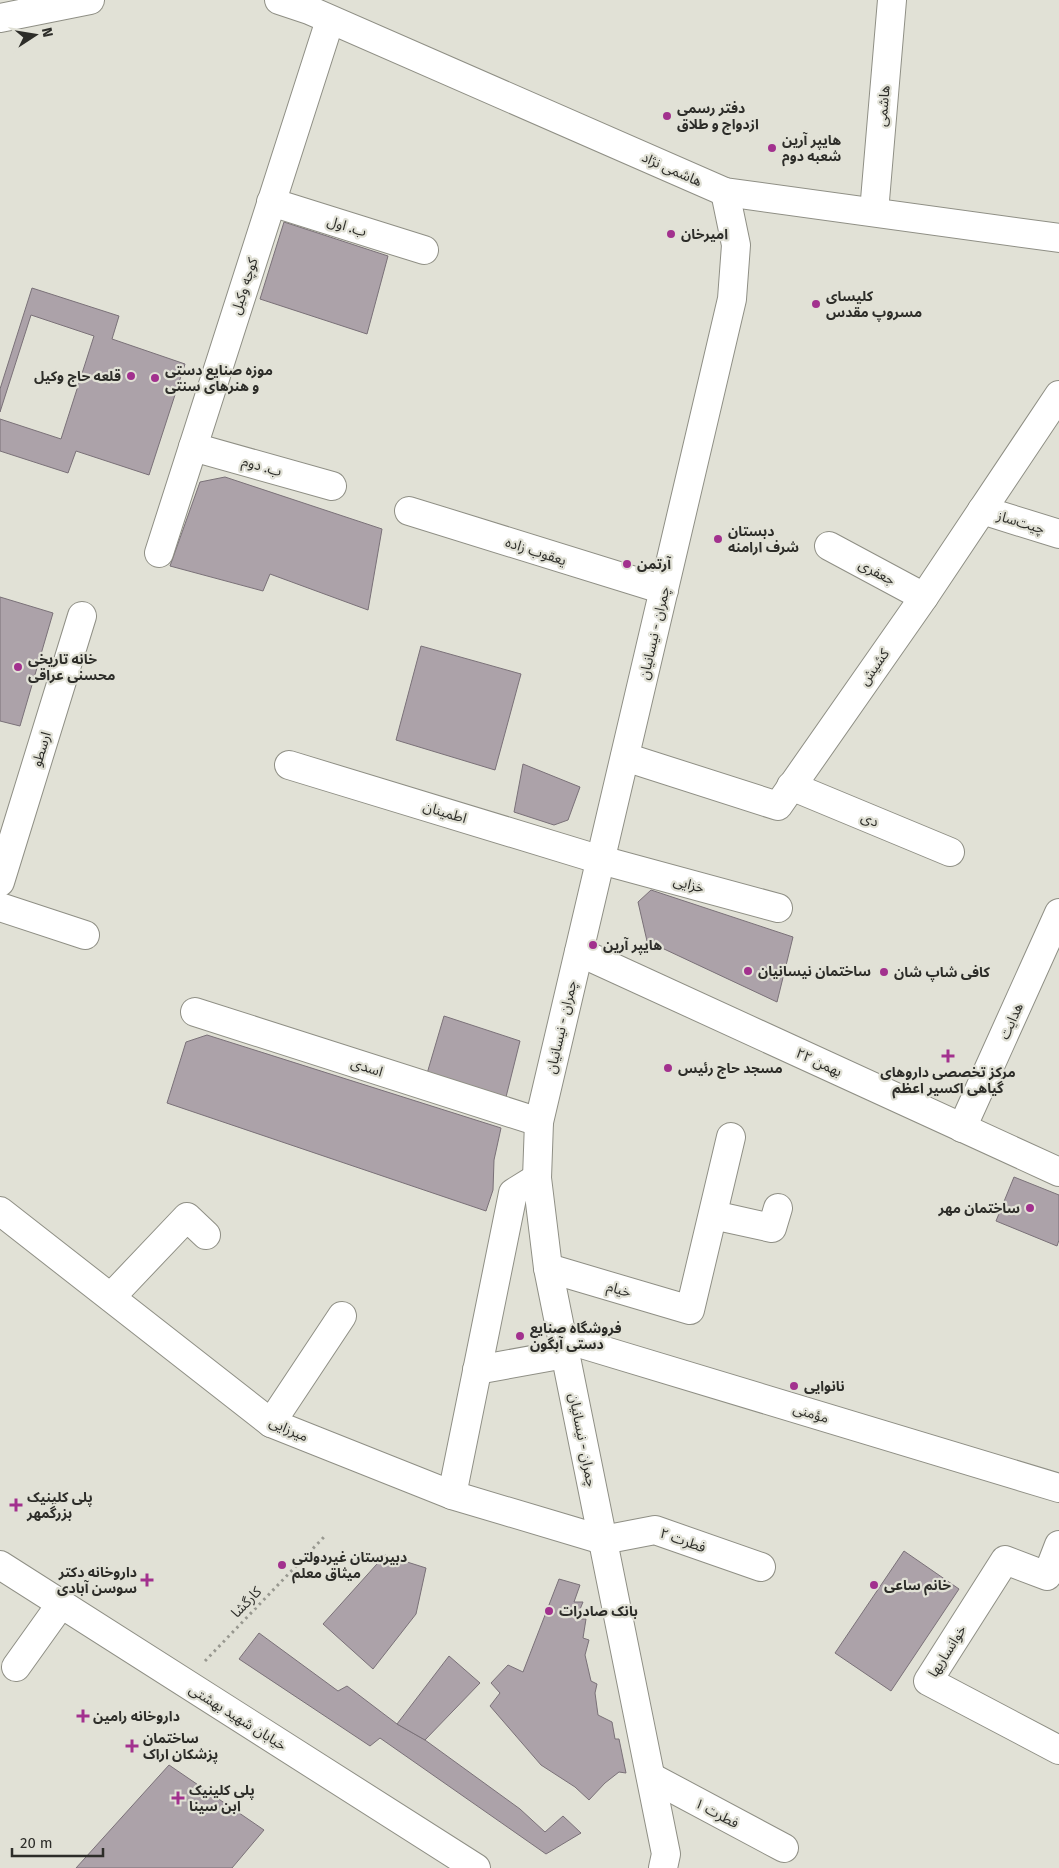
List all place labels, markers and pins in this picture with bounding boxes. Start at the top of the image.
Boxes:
place label: دفتر رسمی ازدواج و طلاق [677,100,759,135]
marker: دفتر رسمی ازدواج و طلاق [661,110,673,122]
place label: هایپر آرین شعبه دوم [782,132,841,167]
marker: هایپر آرین شعبه دوم [766,142,778,154]
place label: امیرخان [681,226,728,243]
marker: امیرخان [665,228,677,240]
place label: کلیسای مسروپ مقدس [826,288,922,322]
marker: کلیسای مسروپ مقدس [810,298,822,310]
place label: موزه صنایع دستی و هنرهای سنتی [165,362,273,395]
place label: قلعه حاج وکیل [34,368,121,387]
marker: قلعه حاج وکیل [125,370,137,382]
marker: موزه صنایع دستی و هنرهای سنتی [149,372,161,384]
place label: دبستان شرف ارامنه [728,523,799,556]
marker: دبستان شرف ارامنه [712,533,724,545]
place label: آرتمن [637,556,672,573]
marker: آرتمن [621,558,633,570]
place label: خانه تاریخی محسنی عراقی [28,651,115,684]
marker: خانه تاریخی محسنی عراقی [12,661,24,673]
place label: هایپر آرین [603,937,662,955]
marker: هایپر آرین [587,939,599,951]
place label: ساختمان نیسانیان [758,963,871,980]
place label: کافی شاپ شان [894,964,991,982]
marker: ساختمان نیسانیان [742,965,754,977]
marker: کافی شاپ شان [878,966,890,978]
marker: مرکز تخصصی داروهای گیاهی اکسیر اعظم [942,1050,954,1062]
place label: مسجد حاج رئیس [678,1060,783,1079]
marker: مسجد حاج رئیس [662,1062,674,1074]
place label: مرکز تخصصی داروهای گیاهی اکسیر اعظم [880,1064,1016,1099]
place label: ساختمان مهر [937,1200,1020,1217]
marker: ساختمان مهر [1024,1202,1036,1214]
place label: فروشگاه صنایع دستی آبگون [530,1320,622,1353]
marker: فروشگاه صنایع دستی آبگون [514,1330,526,1342]
place label: نانوایی [804,1378,845,1395]
marker: نانوایی [788,1380,800,1392]
place label: پلی کلینیک بزرگمهر [26,1489,93,1522]
marker: پلی کلینیک بزرگمهر [9,1498,23,1512]
place label: دبیرستان غیردولتی میثاق معلم [292,1549,407,1584]
marker: دبیرستان غیردولتی میثاق معلم [276,1559,288,1571]
place label: داروخانه دکتر سوسن آبادی [57,1564,137,1597]
marker: داروخانه دکتر سوسن آبادی [141,1574,153,1586]
place label: خانم ساعی [884,1577,951,1596]
marker: خانم ساعی [868,1579,880,1591]
place label: بانک صادرات [559,1603,638,1620]
marker: بانک صادرات [543,1605,555,1617]
place label: داروخانه رامین [93,1708,180,1725]
marker: داروخانه رامین [77,1710,89,1722]
place label: ساختمان پزشکان اراک [143,1730,218,1764]
marker: ساختمان پزشکان اراک [125,1739,139,1753]
place label: پلی کلینیک ابن سینا [189,1782,255,1815]
marker: پلی کلینیک ابن سینا [171,1791,185,1805]

